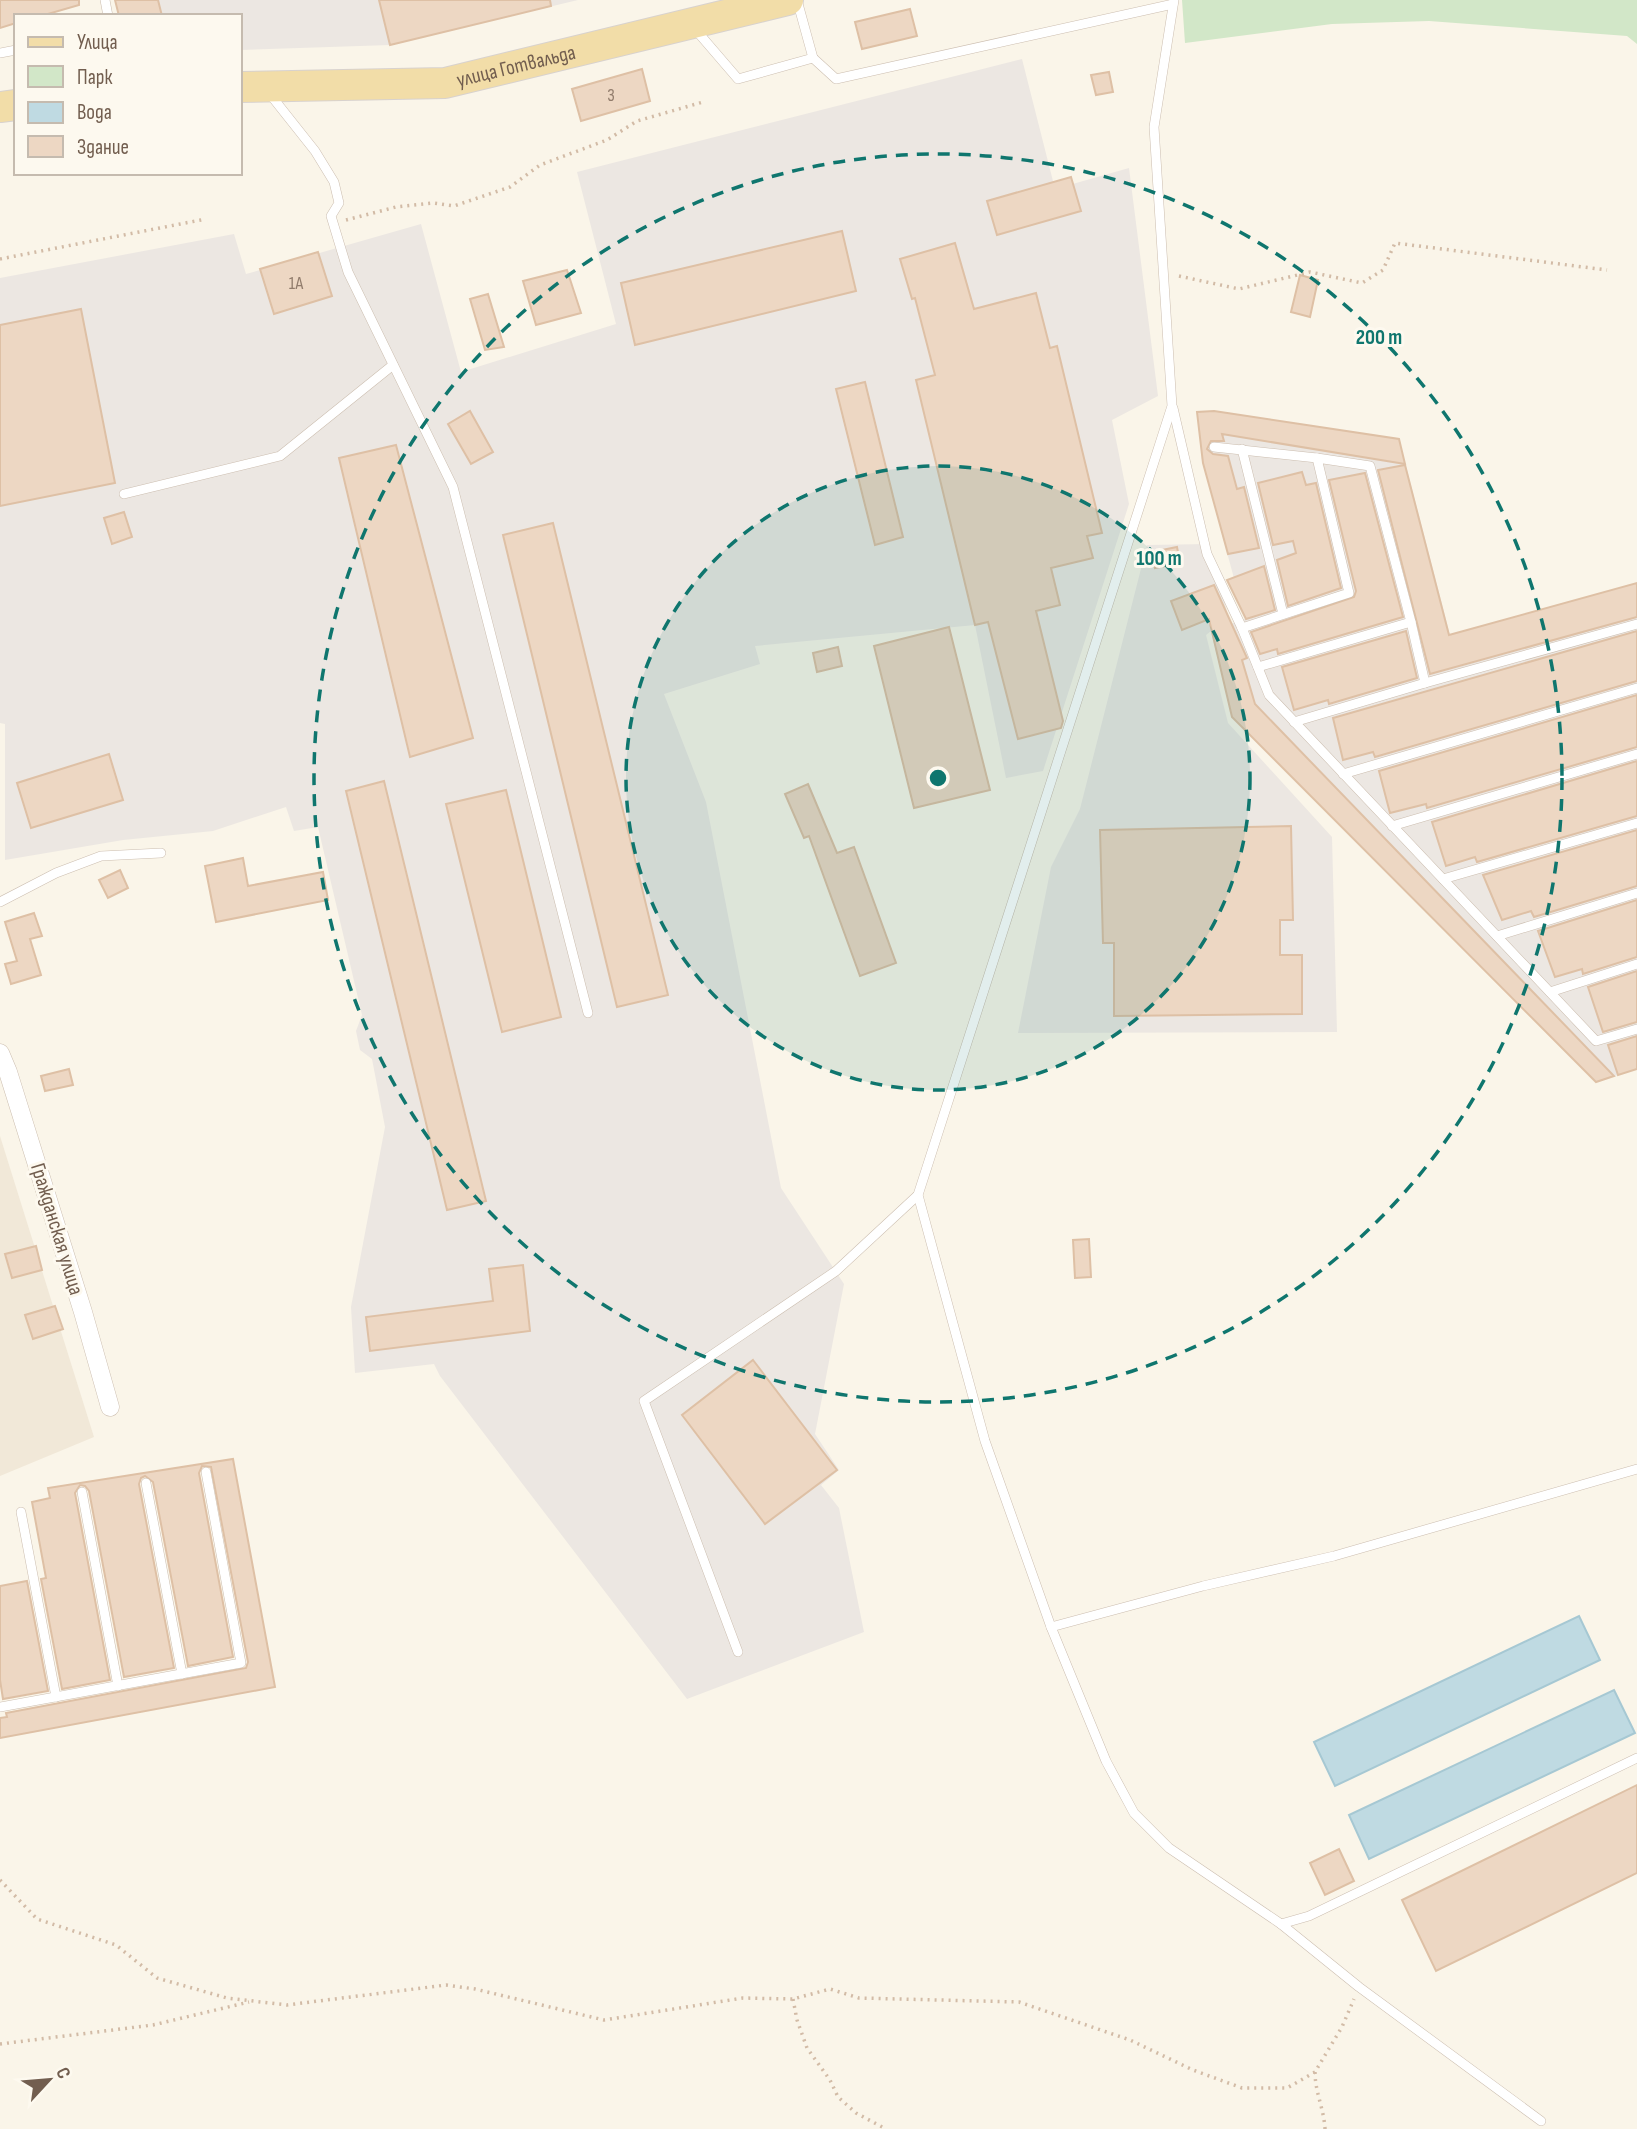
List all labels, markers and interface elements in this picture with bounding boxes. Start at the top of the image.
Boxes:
legend [14,14,242,175]
text: Улица [77,30,118,55]
street label: улица Готвальда [454,39,578,92]
text: Парк [77,65,112,90]
house number: 3 [607,85,615,106]
text: Вода [77,100,112,125]
text: Здание [77,135,129,160]
house number: 1А [289,273,303,294]
text: 200 m [1356,325,1402,350]
text: 100 m [1136,546,1182,571]
centre of rings [926,766,950,790]
street label: Гражданская улица [25,1160,89,1298]
north arrow [14,2045,84,2115]
text: С [50,2064,76,2083]

